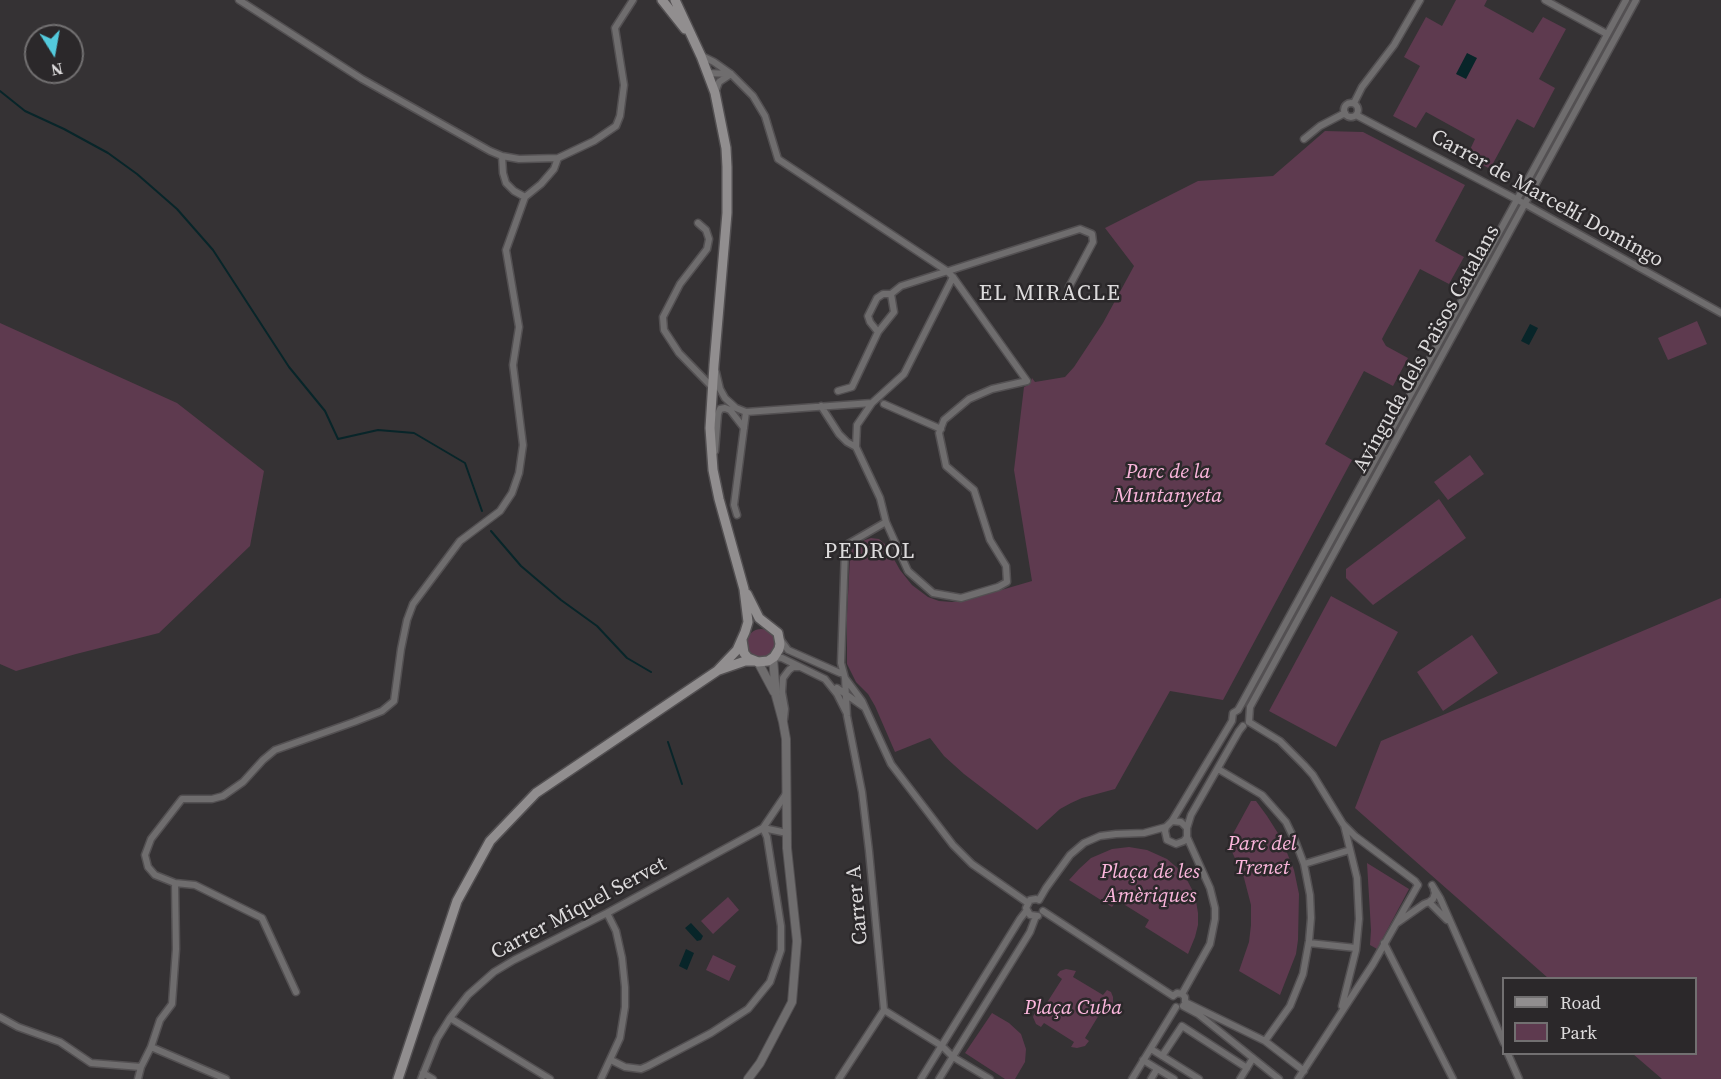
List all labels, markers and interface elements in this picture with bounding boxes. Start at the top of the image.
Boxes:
north arrow [24,24,84,84]
text: N [49,58,65,82]
street label: Carrer de Marcel·lí Domingo [1426,124,1668,274]
street label: Avinguda dels Països Catalans [1348,221,1506,477]
district label: EL MIRACLE [979,281,1121,307]
park label: Parc de la Muntanyeta [1114,460,1222,510]
district label: PEDROL [824,539,916,565]
park label: Parc del Trenet [1228,832,1296,882]
street label: Carrer Miquel Servet [487,852,671,966]
park label: Plaça de les Amèriques [1100,860,1200,910]
street label: Carrer A [842,864,874,946]
legend [1502,977,1697,1055]
text: Road [1560,990,1601,1015]
park label: Plaça Cuba [1024,996,1122,1022]
text: Park [1560,1020,1597,1045]

